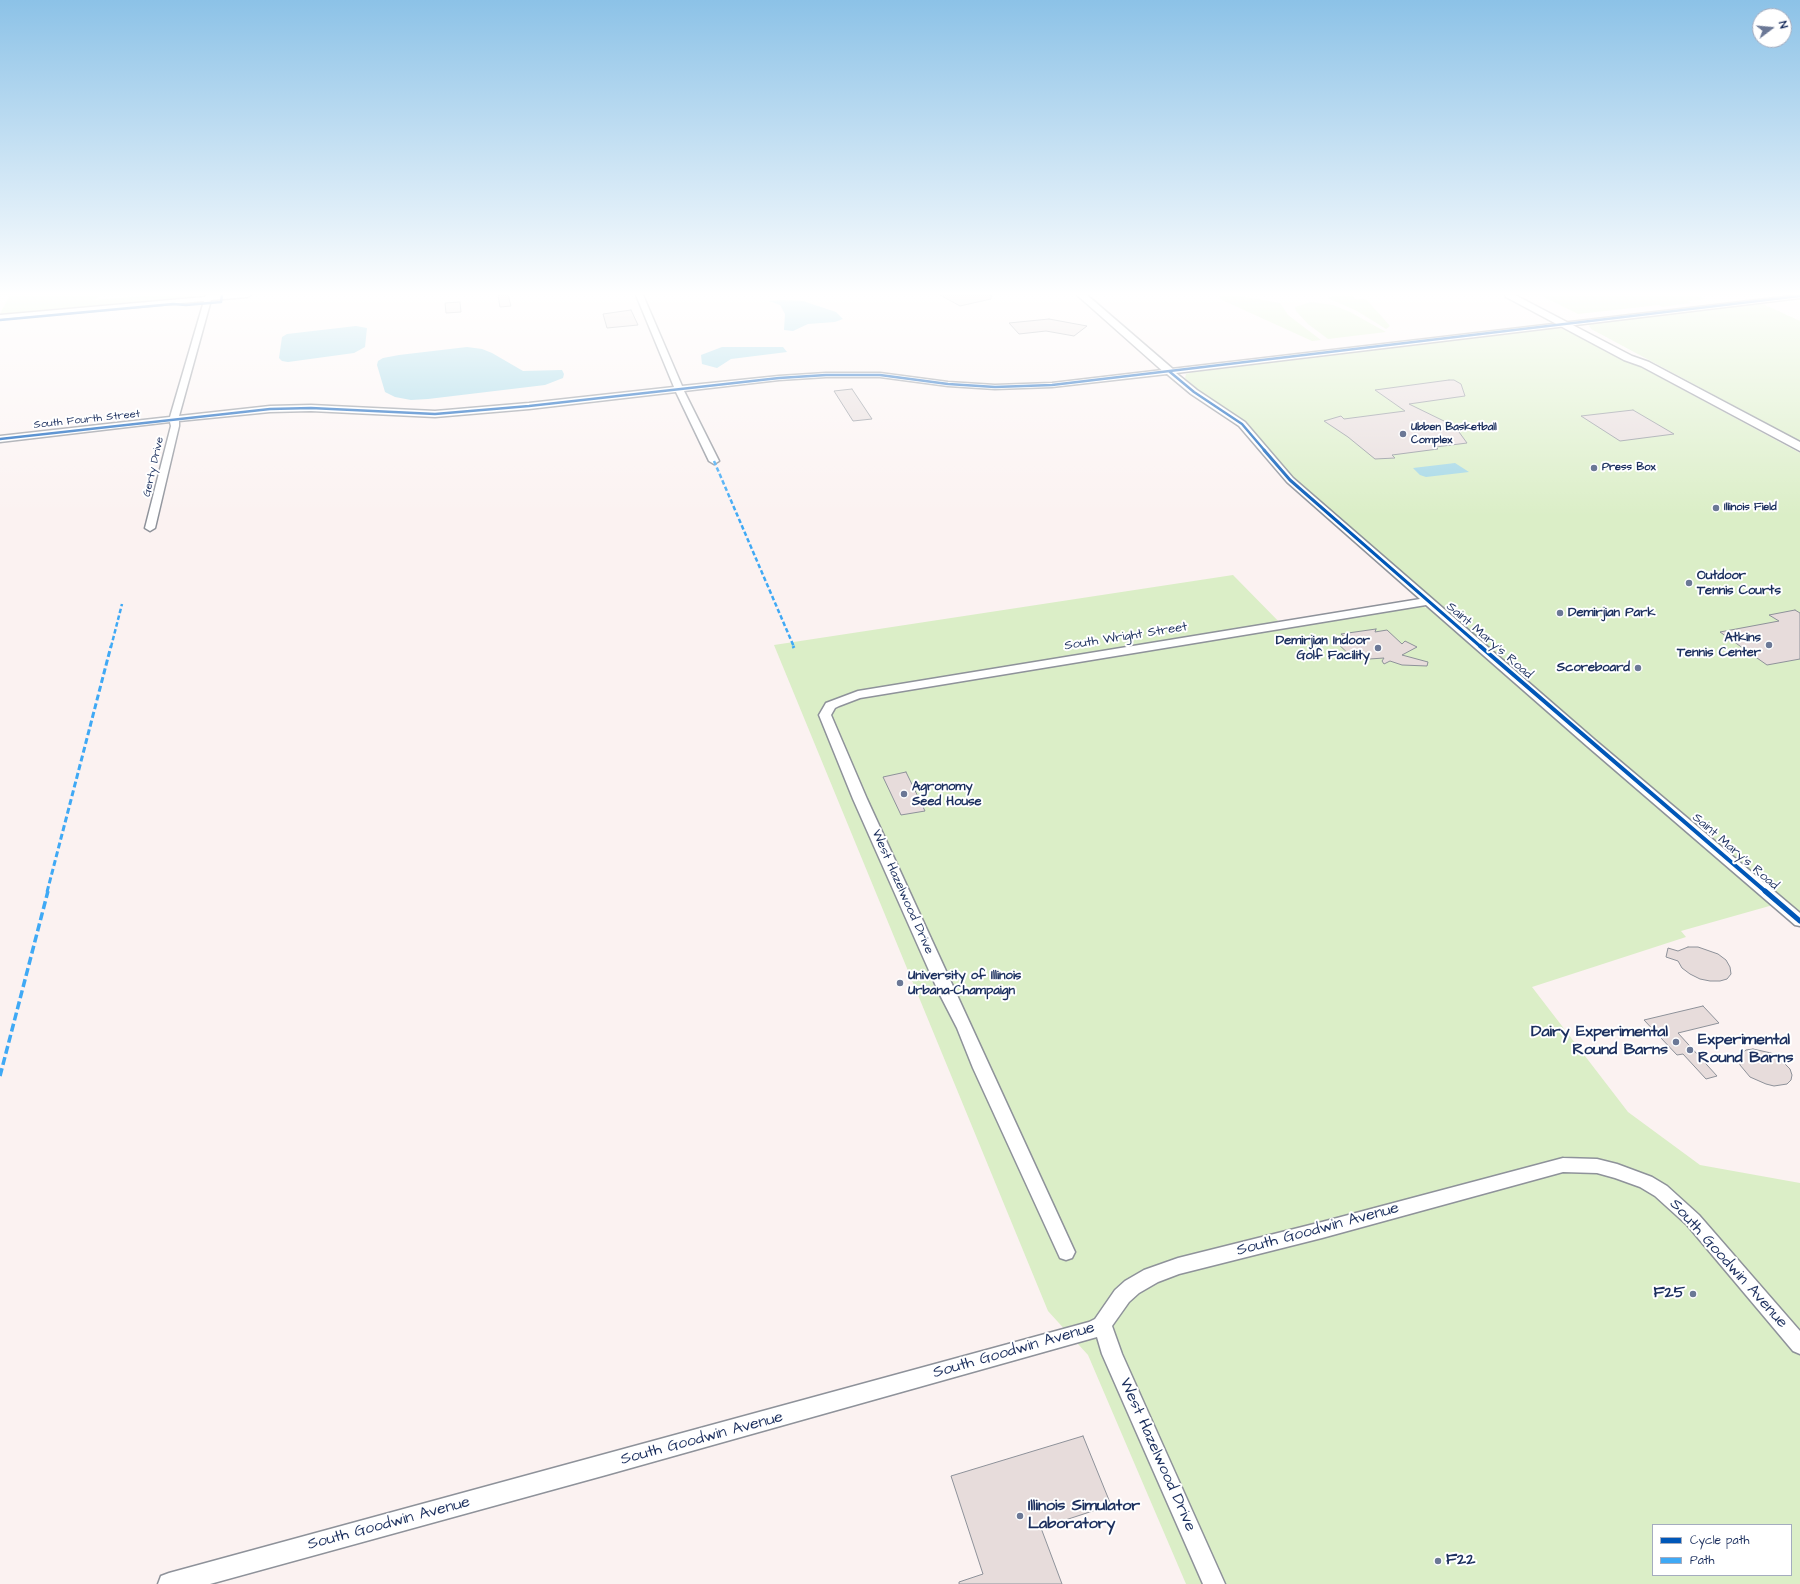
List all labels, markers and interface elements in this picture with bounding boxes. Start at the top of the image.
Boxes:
north arrow [1752,8,1792,48]
text: N [1775,19,1791,30]
street label: South Fourth Street [33,408,141,432]
place label: Ubben Basketball Complex [1411,421,1497,447]
marker: Ubben Basketball Complex [1398,429,1408,439]
street label: Gerty Drive [141,436,167,498]
place label: Press Box [1602,461,1656,475]
marker: Press Box [1589,463,1599,473]
place label: Illinois Field [1724,501,1777,515]
marker: Illinois Field [1711,503,1721,513]
place label: Outdoor Tennis Courts [1697,568,1781,599]
marker: Outdoor Tennis Courts [1684,578,1694,588]
street label: Saint Mary's Road [1443,599,1535,683]
place label: Demirjian Park [1568,605,1655,621]
marker: Demirjian Park [1555,608,1565,618]
street label: South Wright Street [1063,620,1189,654]
place label: Atkins Tennis Center [1677,630,1761,661]
place label: Demirjian Indoor Golf Facility [1276,633,1370,664]
marker: Atkins Tennis Center [1764,640,1774,650]
marker: Demirjian Indoor Golf Facility [1373,643,1383,653]
place label: Scoreboard [1557,660,1630,676]
marker: Scoreboard [1633,663,1643,673]
place label: Agronomy Seed House [912,779,982,810]
marker: Agronomy Seed House [899,789,909,799]
street label: Saint Mary's Road [1689,810,1781,894]
street label: West Hazelwood Drive [868,827,936,957]
place label: University of Illinois Urbana-Champaign [908,968,1021,999]
marker: University of Illinois Urbana-Champaign [895,978,905,988]
place label: Dairy Experimental Round Barns [1531,1023,1668,1061]
place label: Experimental Round Barns [1698,1031,1794,1069]
marker: Dairy Experimental Round Barns [1671,1037,1681,1047]
marker: Experimental Round Barns [1685,1045,1695,1055]
street label: South Goodwin Avenue [1665,1195,1791,1333]
street label: South Goodwin Avenue [1235,1199,1401,1261]
place label: F25 [1653,1284,1685,1304]
marker: F25 [1688,1289,1698,1299]
street label: South Goodwin Avenue [931,1319,1097,1383]
street label: West Hazelwood Drive [1115,1375,1199,1535]
street label: South Goodwin Avenue [619,1408,785,1470]
street label: South Goodwin Avenue [306,1493,472,1555]
place label: Illinois Simulator Laboratory [1028,1497,1140,1535]
marker: Illinois Simulator Laboratory [1015,1511,1025,1521]
legend [1652,1524,1792,1576]
text: Cycle path [1690,1532,1749,1549]
place label: F22 [1446,1551,1475,1571]
text: Path [1690,1552,1715,1569]
marker: F22 [1433,1556,1443,1566]

